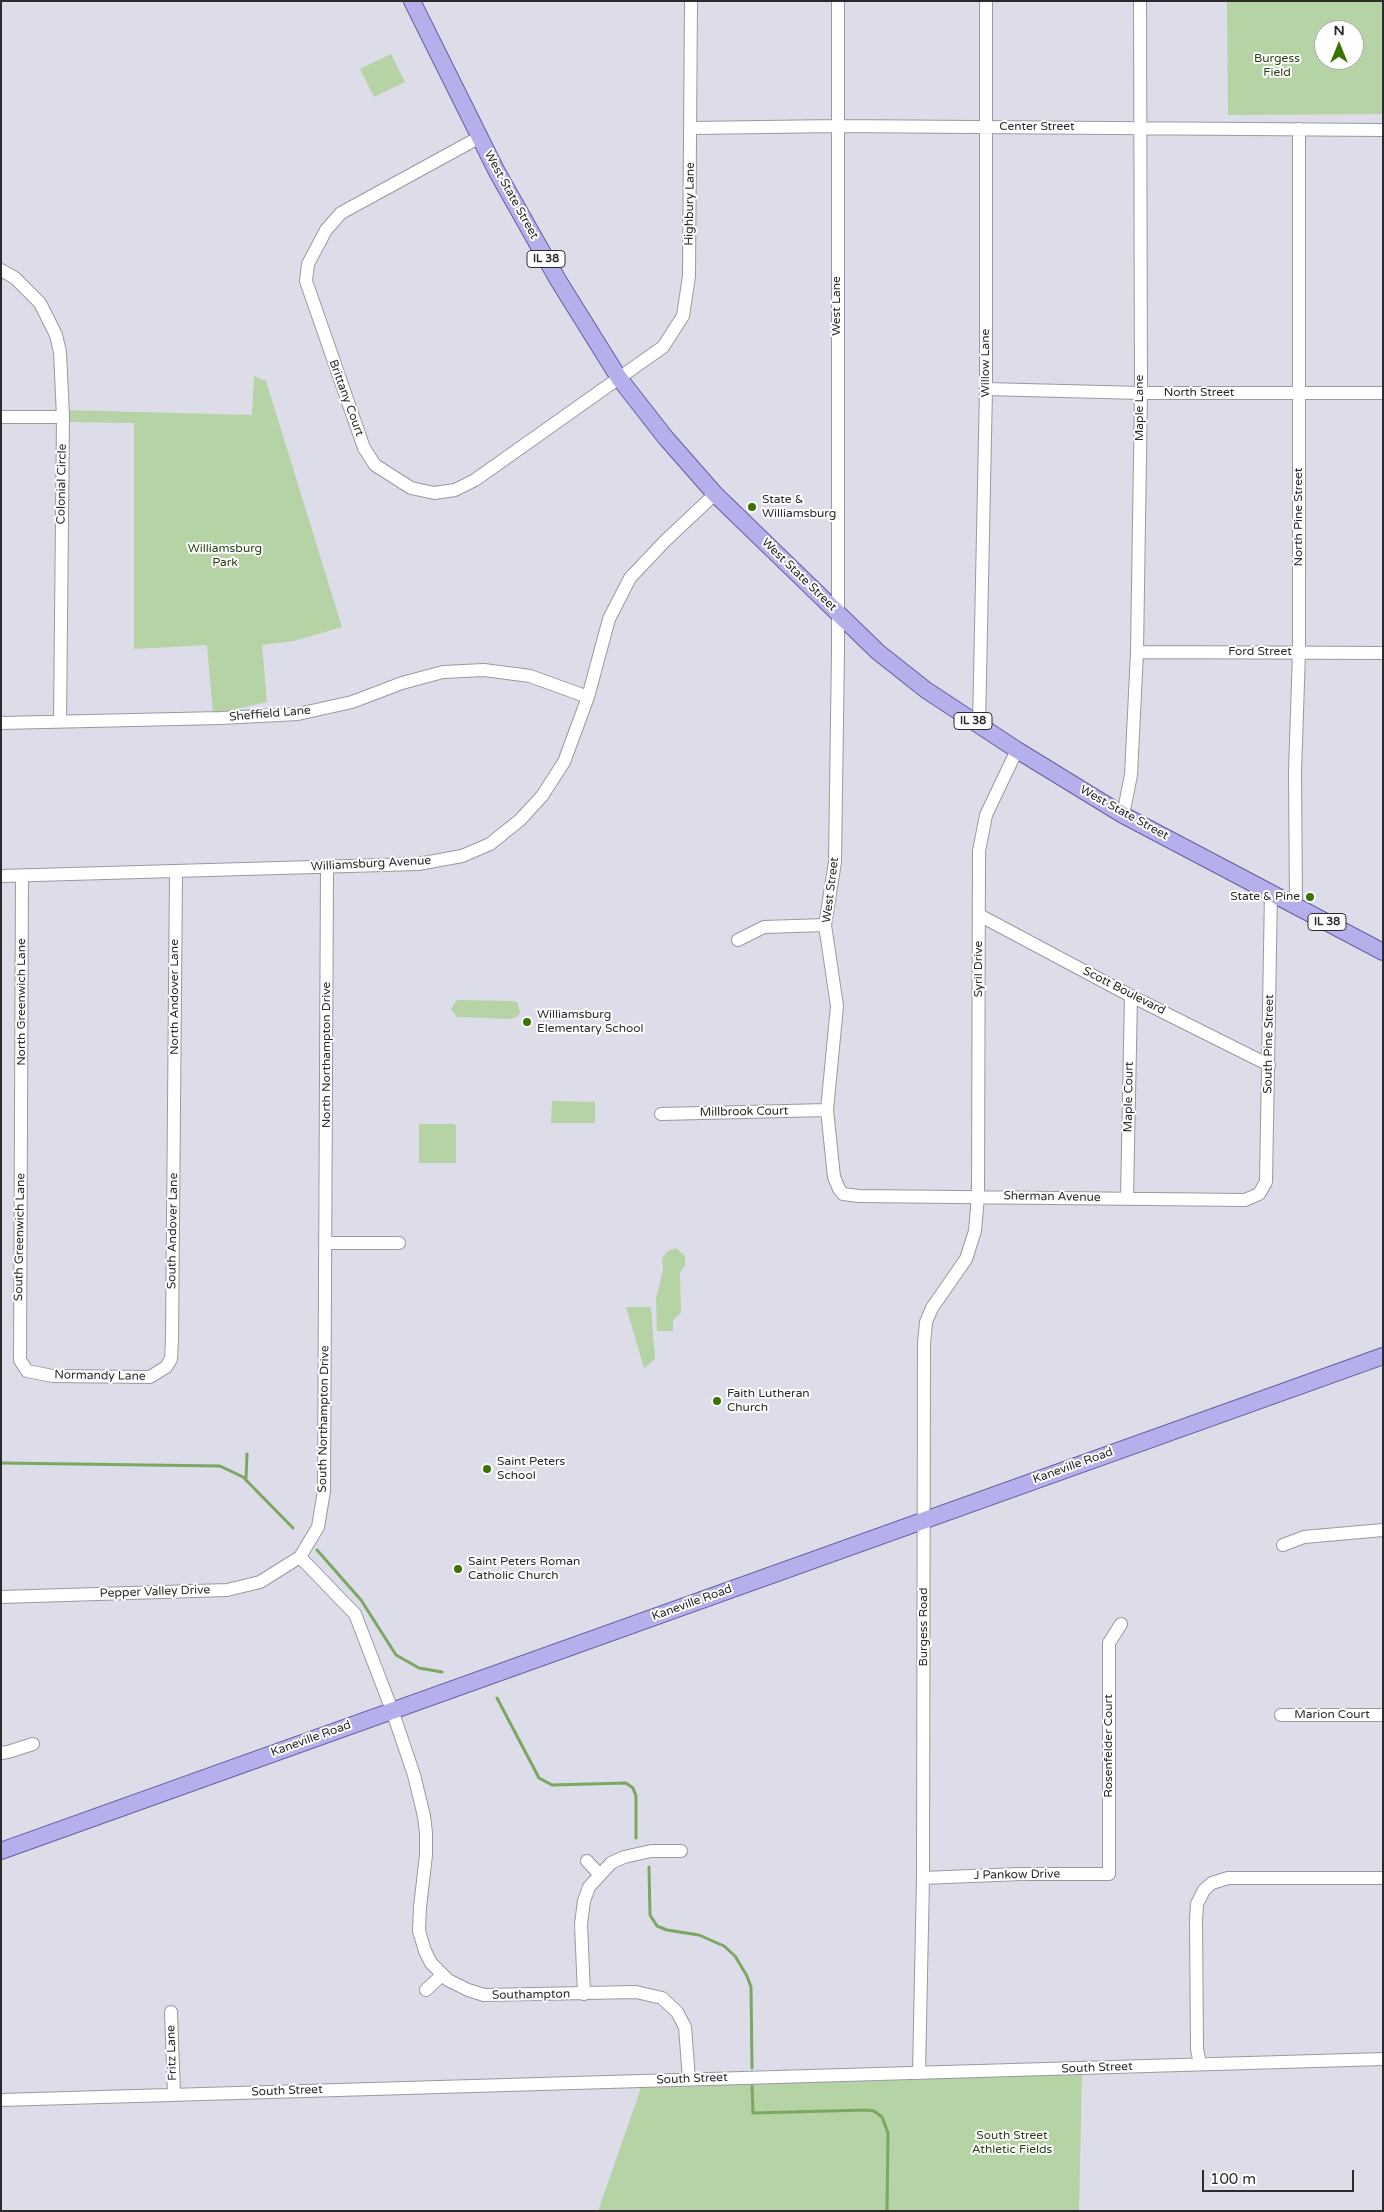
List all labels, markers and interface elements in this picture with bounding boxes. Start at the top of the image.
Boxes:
north arrow [1314,20,1364,70]
text: N [1333,22,1345,39]
park label: Burgess Field [1254,52,1300,80]
street label: Center Street [999,120,1075,134]
street label: West State Street [481,148,541,242]
street label: Highbury Lane [682,162,698,246]
road number: IL 38 [527,250,565,268]
street label: West Lane [830,276,844,336]
street label: Willow Lane [979,329,993,397]
street label: Brittany Court [325,358,367,438]
street label: Maple Lane [1133,375,1147,441]
street label: North Street [1164,386,1234,400]
street label: Colonial Circle [54,443,70,525]
street label: North Pine Street [1292,468,1306,566]
place label: State & Williamsburg [762,493,836,521]
marker: State & Williamsburg [746,501,758,513]
street label: West State Street [758,535,840,615]
park label: Williamsburg Park [188,542,262,570]
street label: Ford Street [1228,645,1292,659]
street label: Sheffield Lane [229,703,311,725]
road number: IL 38 [954,712,992,729]
street label: West State Street [1077,783,1171,843]
street label: Williamsburg Avenue [310,854,432,874]
street label: West Street [820,856,842,924]
place label: State & Pine [1230,890,1300,904]
marker: State & Pine [1304,891,1316,903]
road number: IL 38 [1308,914,1346,930]
street label: North Greenwich Lane [15,938,29,1066]
street label: North Andover Lane [168,939,182,1055]
street label: Syril Drive [972,941,986,997]
street label: Scott Boulevard [1080,964,1168,1018]
street label: North Northampton Drive [320,982,334,1128]
street label: South Pine Street [1261,994,1277,1094]
place label: Williamsburg Elementary School [537,1008,644,1036]
marker: Williamsburg Elementary School [521,1016,533,1028]
street label: Maple Court [1121,1062,1137,1132]
street label: Millbrook Court [700,1104,788,1120]
street label: South Greenwich Lane [12,1173,28,1301]
street label: South Andover Lane [165,1173,181,1289]
street label: Sherman Avenue [1003,1189,1101,1205]
street label: South Northampton Drive [316,1345,332,1493]
street label: Normandy Lane [54,1368,146,1384]
place label: Faith Lutheran Church [727,1387,810,1415]
marker: Faith Lutheran Church [711,1395,723,1407]
street label: Kaneville Road [1031,1445,1115,1487]
place label: Saint Peters School [497,1455,565,1483]
marker: Saint Peters School [481,1463,493,1475]
place label: Saint Peters Roman Catholic Church [468,1555,580,1583]
marker: Saint Peters Roman Catholic Church [452,1563,464,1575]
street label: Kaneville Road [650,1582,734,1624]
street label: Pepper Valley Drive [99,1583,211,1601]
street label: Burgess Road [917,1587,931,1667]
street label: Rosenfelder Court [1102,1694,1116,1798]
street label: Marion Court [1294,1708,1370,1722]
street label: Kaneville Road [269,1718,353,1760]
street label: J Pankow Drive [974,1867,1060,1883]
street label: Southampton [492,1987,570,2003]
street label: Fritz Lane [164,2025,180,2081]
street label: South Street [1061,2060,1133,2076]
street label: South Street [656,2071,728,2087]
street label: South Street [251,2083,323,2099]
park label: South Street Athletic Fields [972,2129,1052,2157]
scale bar [1204,2160,1356,2192]
text: 100 m [1210,2170,1256,2188]

